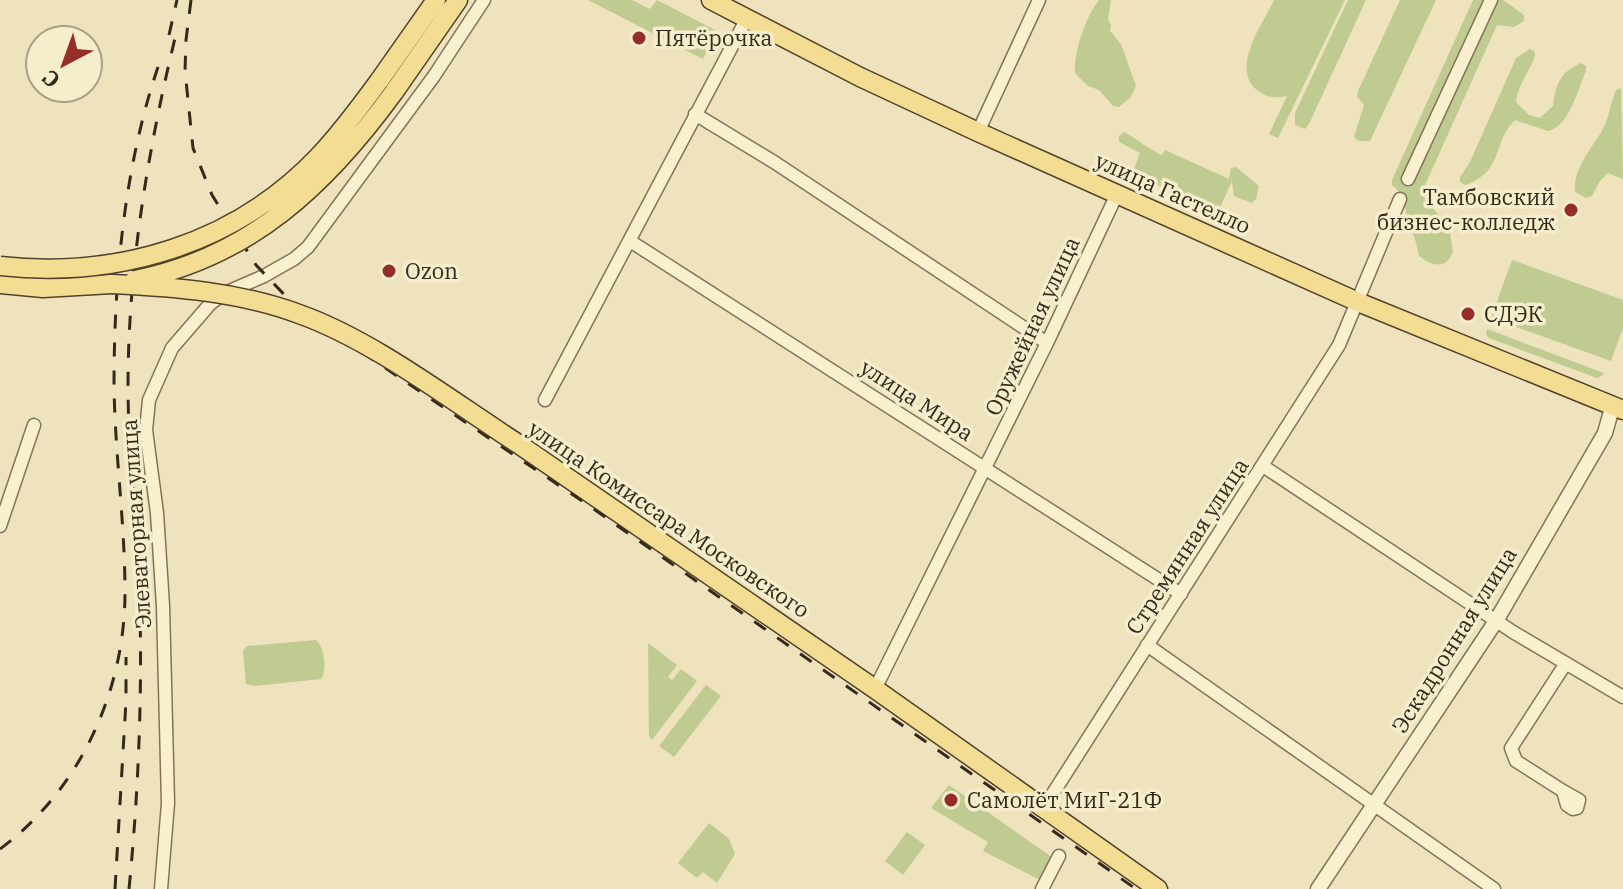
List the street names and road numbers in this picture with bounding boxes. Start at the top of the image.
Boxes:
street label: улица Гастелло [1091,145,1255,240]
street label: Оружейная улица [977,232,1086,420]
street label: улица Мира [855,352,980,447]
street label: улица Комиссара Московского [523,413,816,624]
street label: Элеваторная улица [114,418,157,630]
street label: Стремянная улица [1119,452,1254,639]
street label: Эскадронная улица [1385,541,1523,738]

